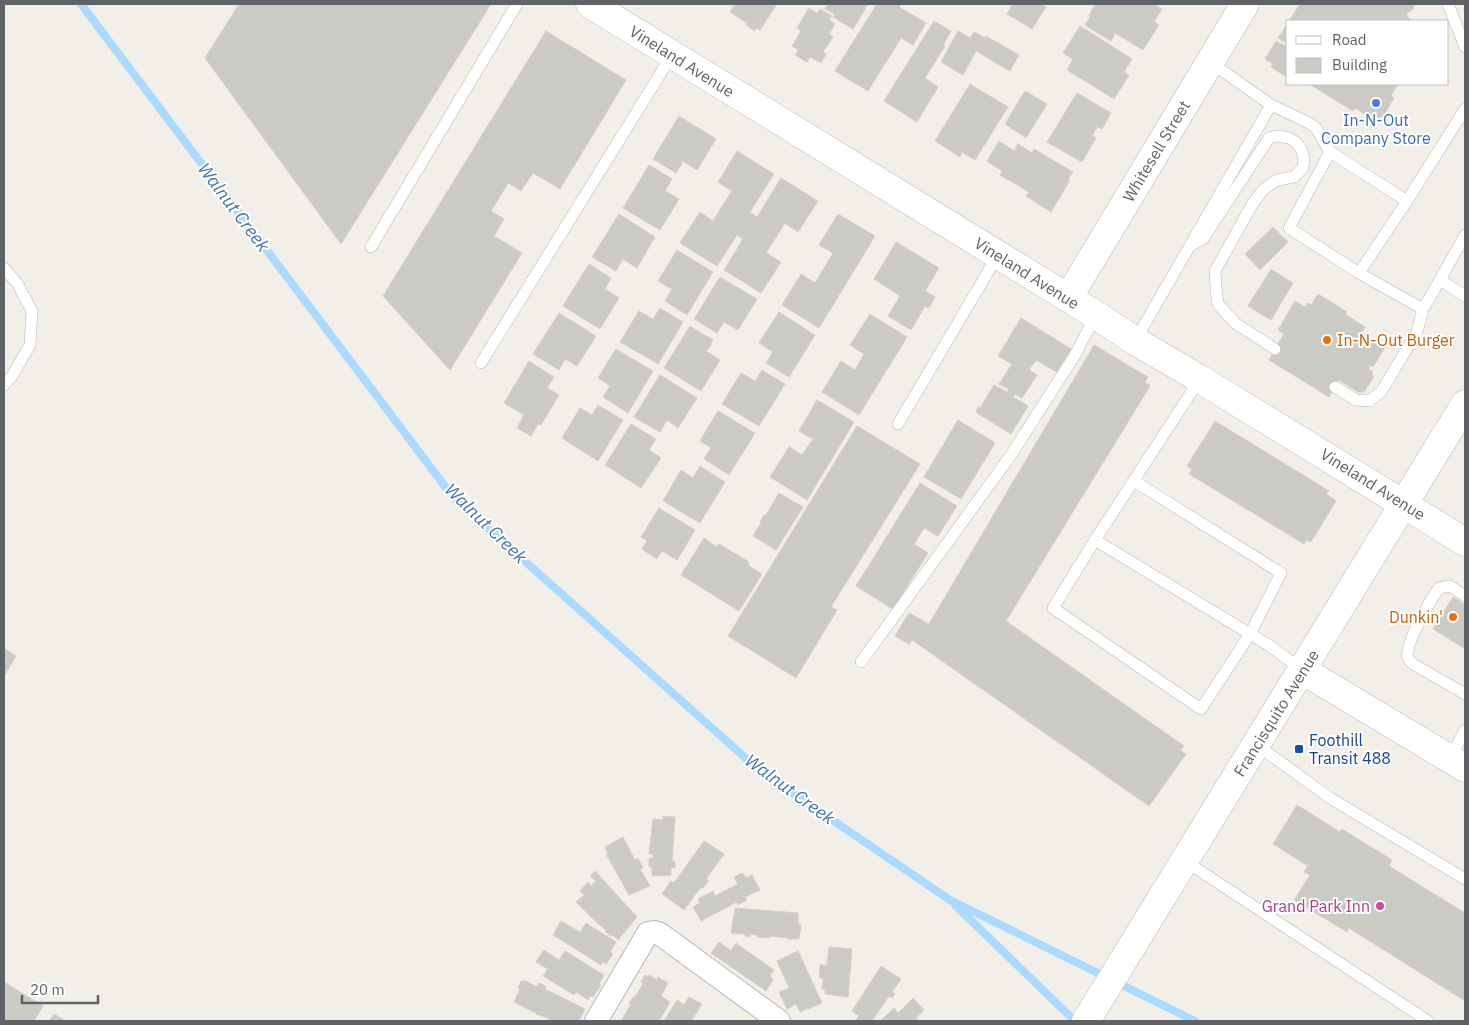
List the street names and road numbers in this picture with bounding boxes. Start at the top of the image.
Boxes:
street label: Vineland Avenue [626,21,738,101]
street label: Whitesell Street [1118,97,1194,205]
street label: Vineland Avenue [971,233,1083,313]
street label: Vineland Avenue [1317,444,1429,524]
street label: Francisquito Avenue [1229,646,1323,780]

